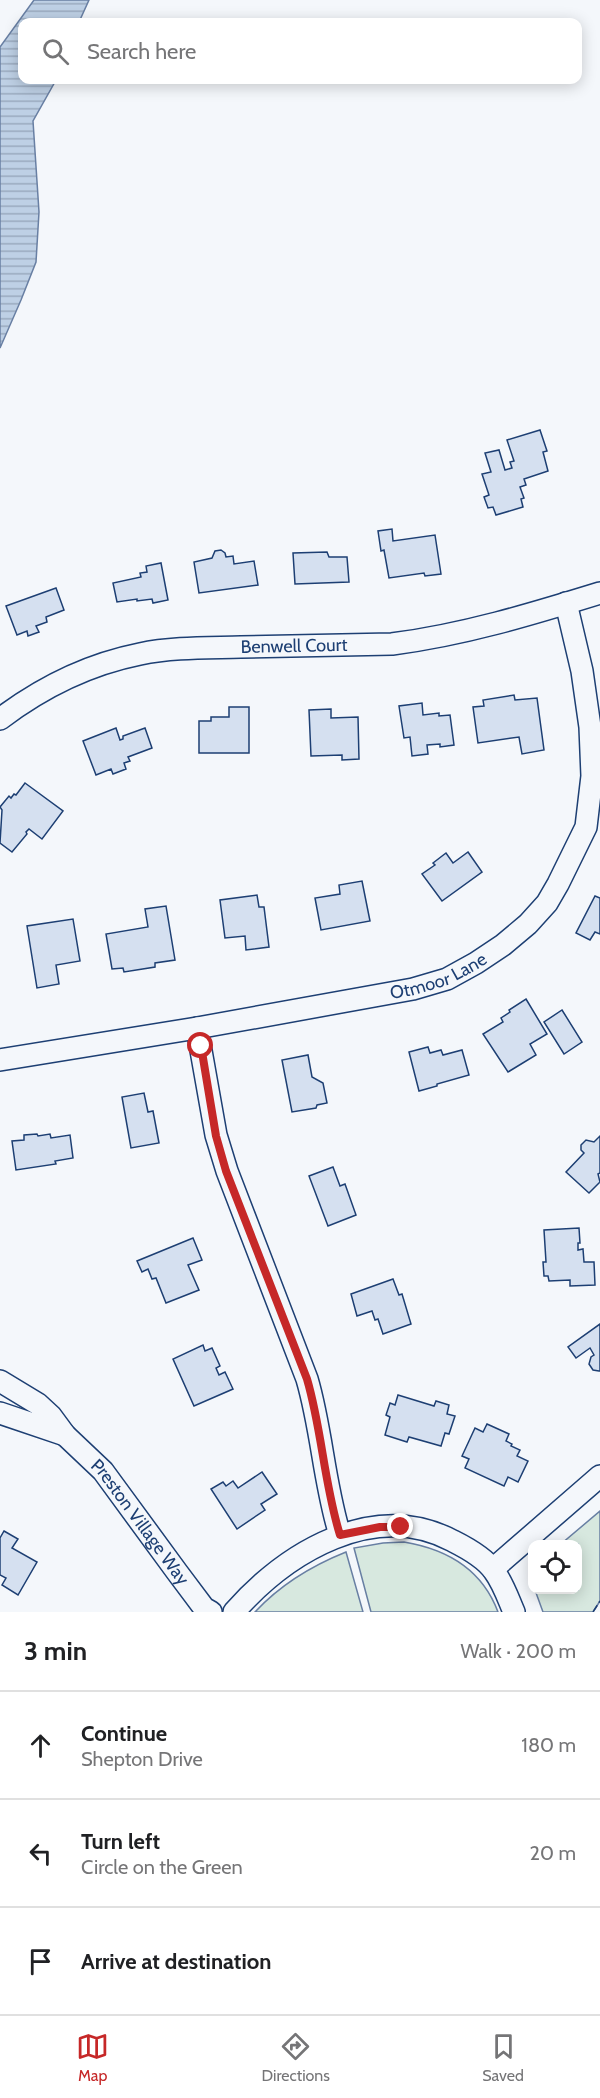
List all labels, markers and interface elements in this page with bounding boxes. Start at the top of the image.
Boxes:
search box [18,18,582,84]
icon: search [39,35,72,68]
text: Search here [87,38,196,65]
street label: Benwell Court [240,634,348,658]
street label: Otmoor Lane [388,948,491,1004]
route start [187,1032,213,1058]
street label: Preston Village Way [86,1454,194,1589]
route end [387,1513,413,1539]
map controls [528,1540,582,1594]
button: locate [528,1540,582,1594]
text: 3 min [24,1635,87,1667]
text: Walk · 200 m [460,1639,576,1663]
text: Continue [81,1720,167,1747]
icon: ahead [24,1729,57,1762]
text: 180 m [521,1733,576,1757]
text: Shepton Drive [81,1747,203,1771]
text: Turn left [81,1828,160,1855]
icon: left [24,1837,57,1870]
text: 20 m [530,1841,576,1865]
text: Circle on the Green [81,1855,243,1879]
icon: arrive [24,1945,57,1978]
text: Arrive at destination [81,1948,271,1975]
tab: Map [76,2030,109,2085]
tab: Directions [262,2030,330,2085]
tab: Saved [482,2030,524,2085]

